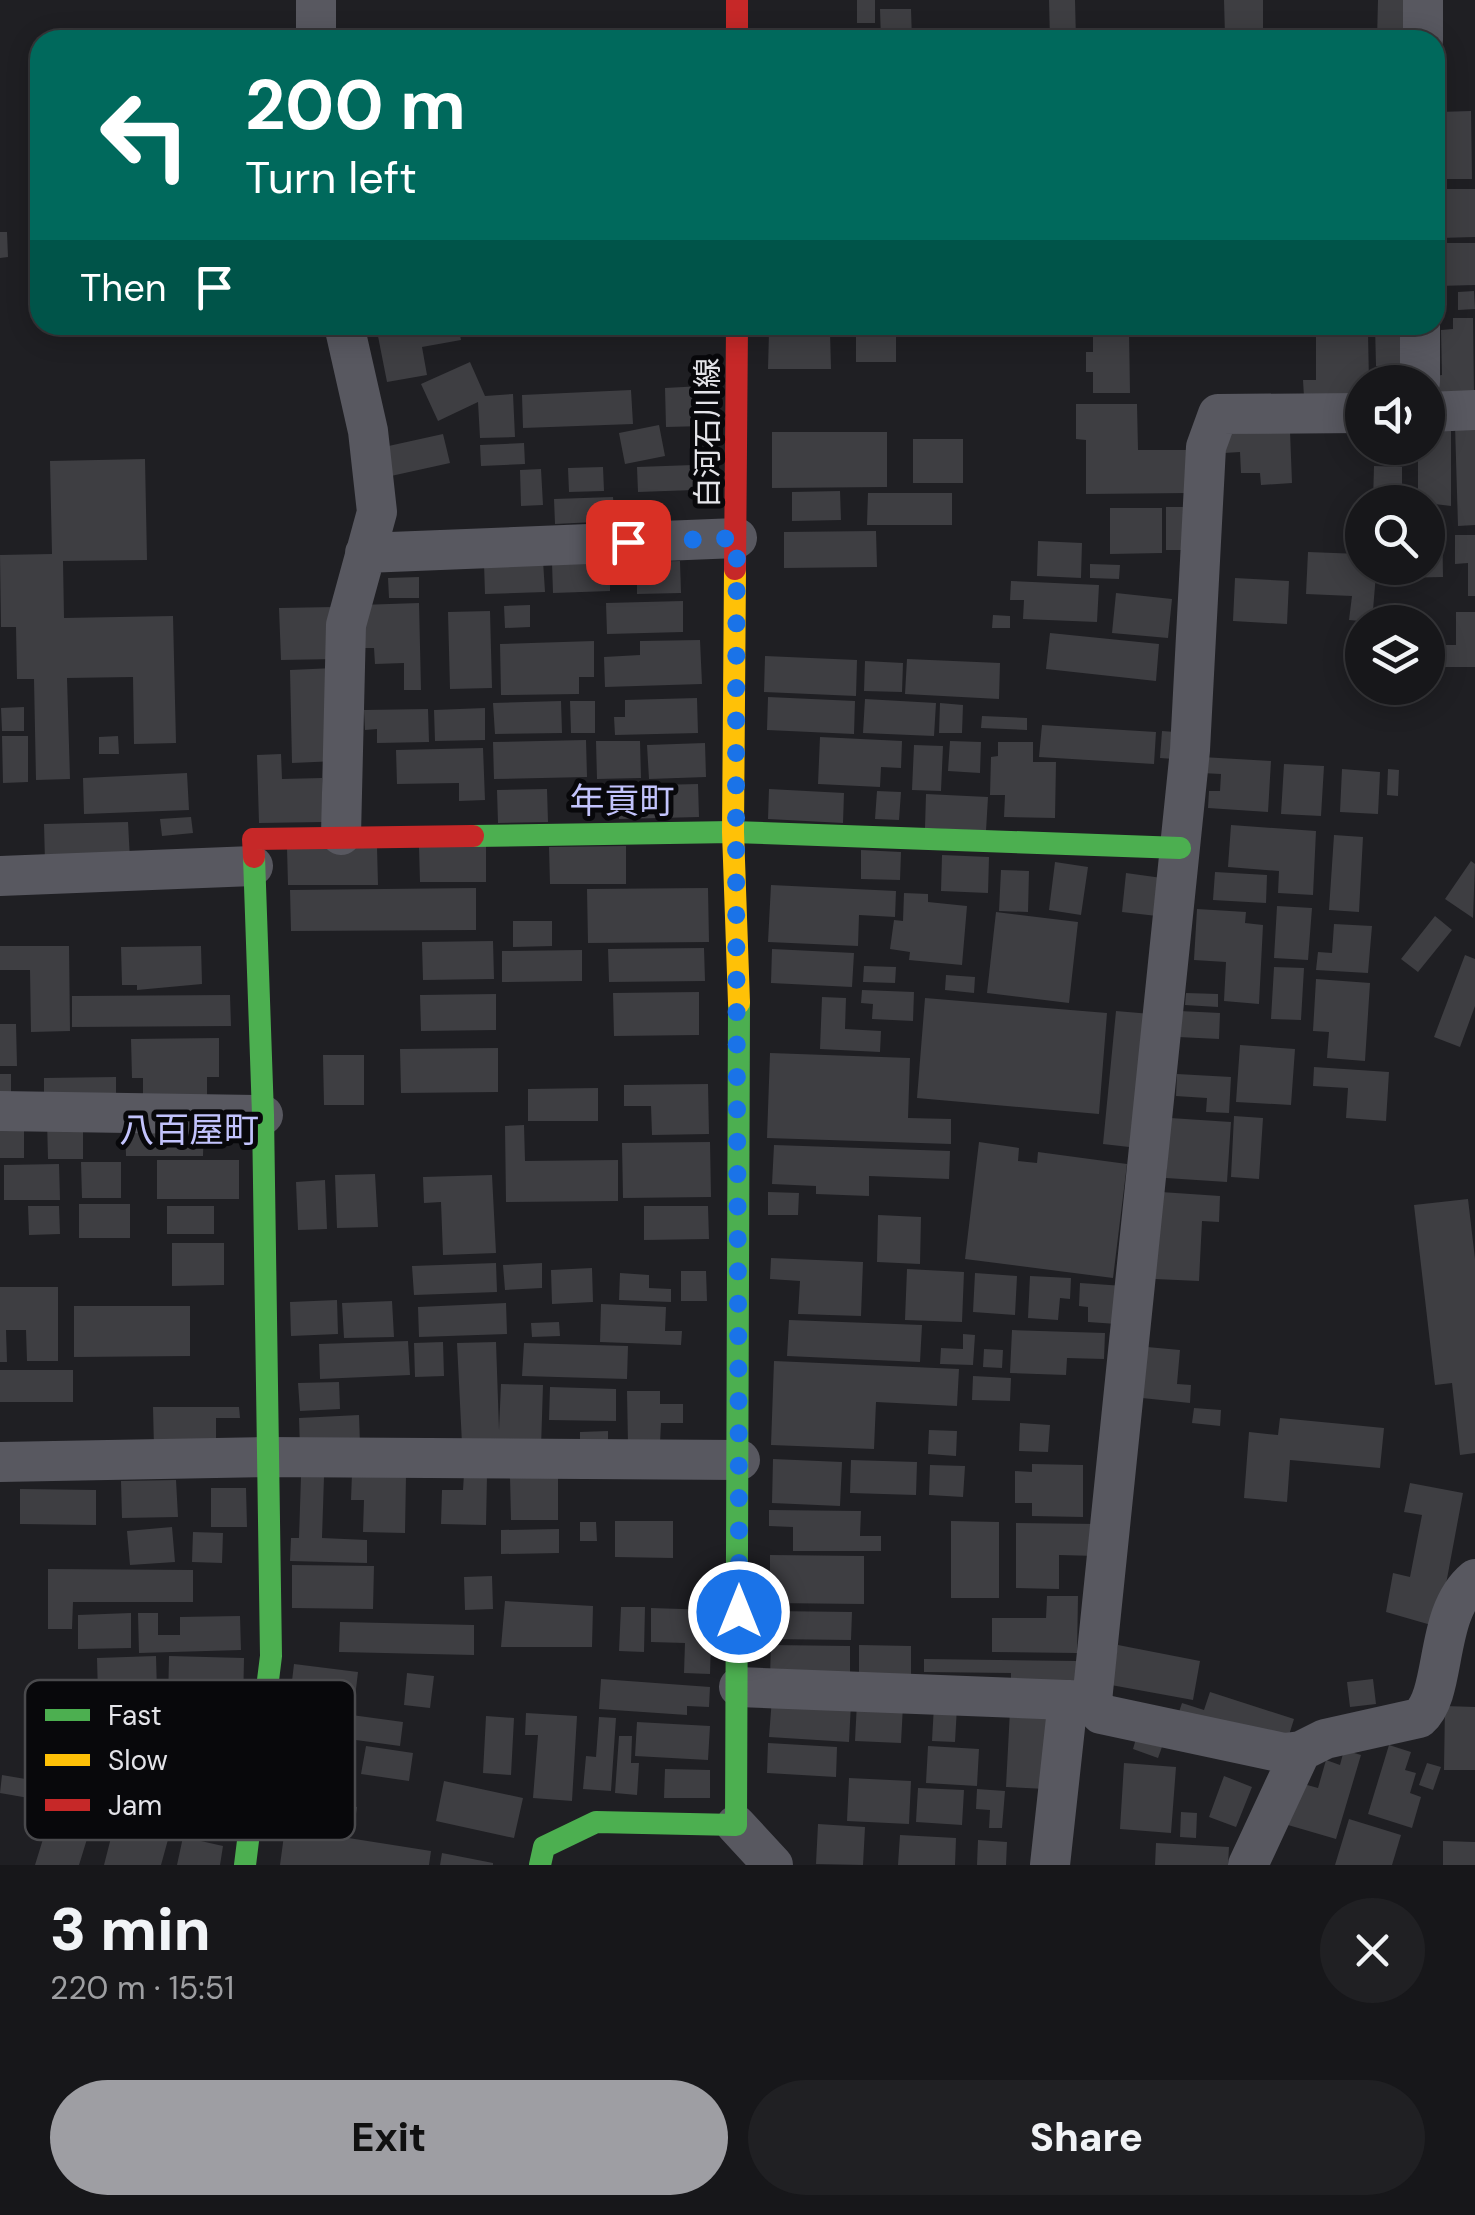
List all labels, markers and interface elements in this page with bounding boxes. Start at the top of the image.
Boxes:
text: 200 m [245,60,466,151]
icon: left [80,70,210,200]
text: Turn left [245,148,417,207]
icon: arrive [187,260,242,315]
text: Then [80,263,167,313]
street label: 白河石川線 [688,358,727,508]
map controls [1345,365,1445,705]
button: sound [1345,365,1445,465]
button: search [1345,485,1445,585]
pin [586,500,671,585]
icon: arrive [601,515,656,570]
button: layers [1345,605,1445,705]
district label: 年貢町 [569,778,675,824]
district label: 八百屋町 [119,1107,259,1153]
position arrow [687,1560,791,1664]
legend [25,1680,355,1840]
text: Fast [108,1697,162,1734]
text: Slow [108,1742,168,1779]
text: Jam [108,1787,162,1824]
text: 3 min [50,1890,211,1969]
button: close [1320,1898,1425,2003]
text: 220 m · 15:51 [50,1967,234,2009]
button: Exit [50,2080,728,2195]
button: Share [748,2080,1425,2195]

